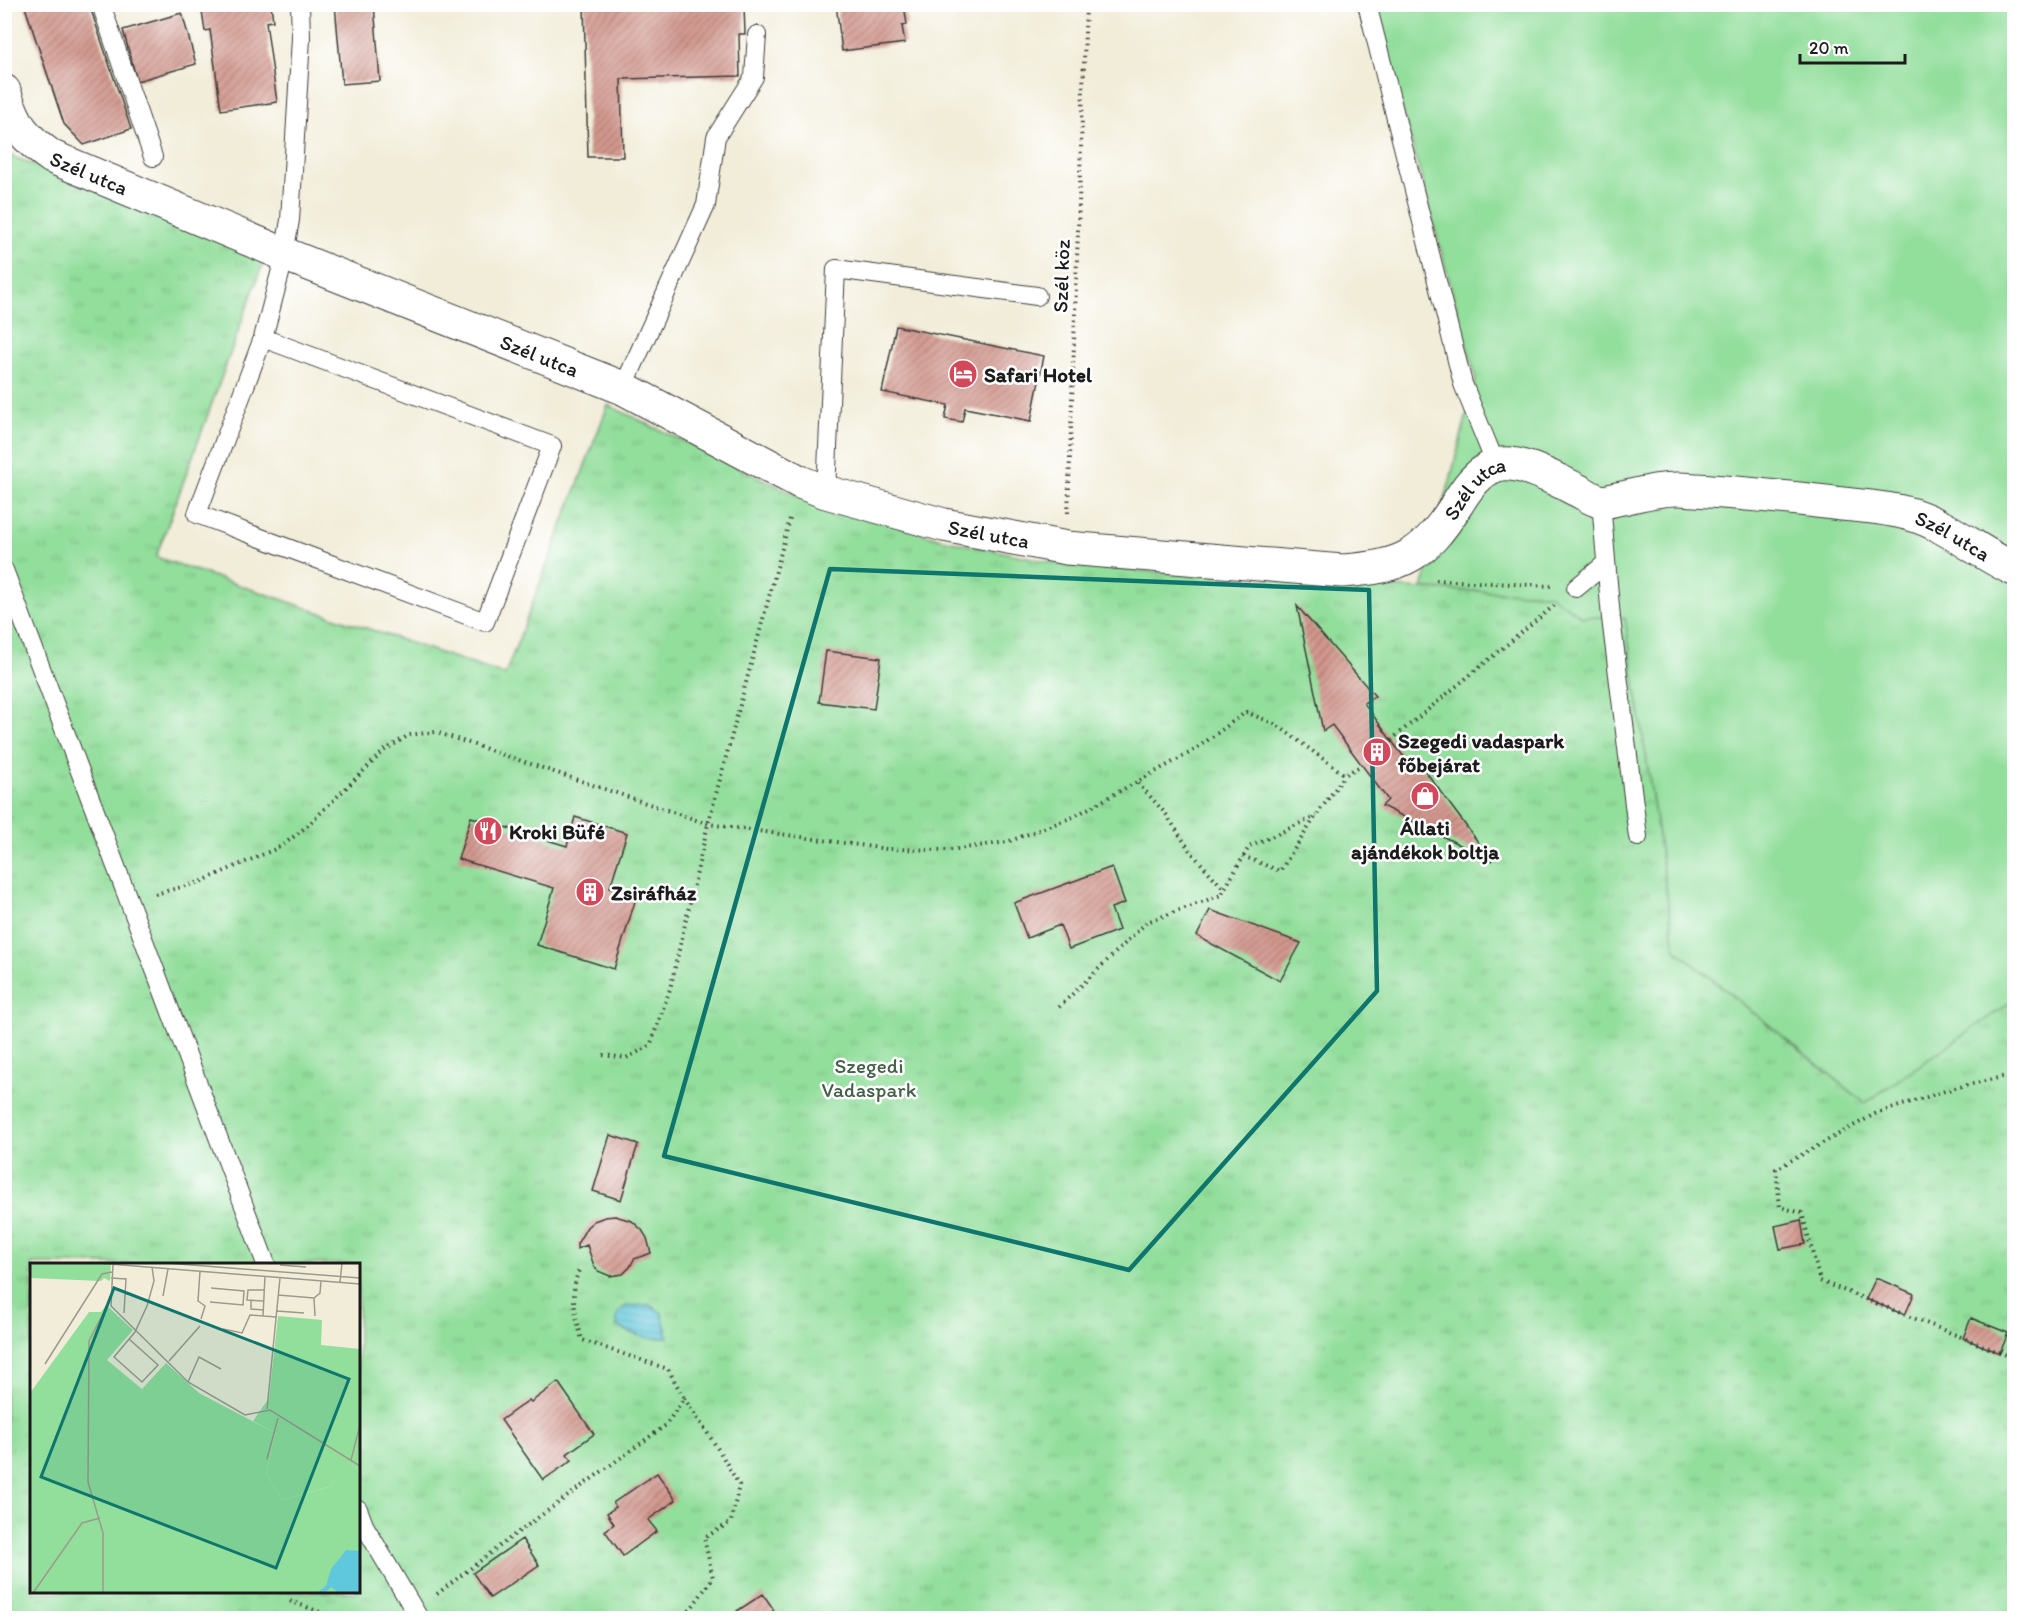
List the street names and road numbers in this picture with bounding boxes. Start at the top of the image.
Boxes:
street label: Szél utca [47,145,132,200]
street label: Szél köz [1047,239,1075,313]
street label: Szél utca [497,328,582,382]
street label: Szél utca [1438,451,1507,525]
street label: Szél utca [1912,504,1995,566]
street label: Szél utca [946,514,1031,553]

